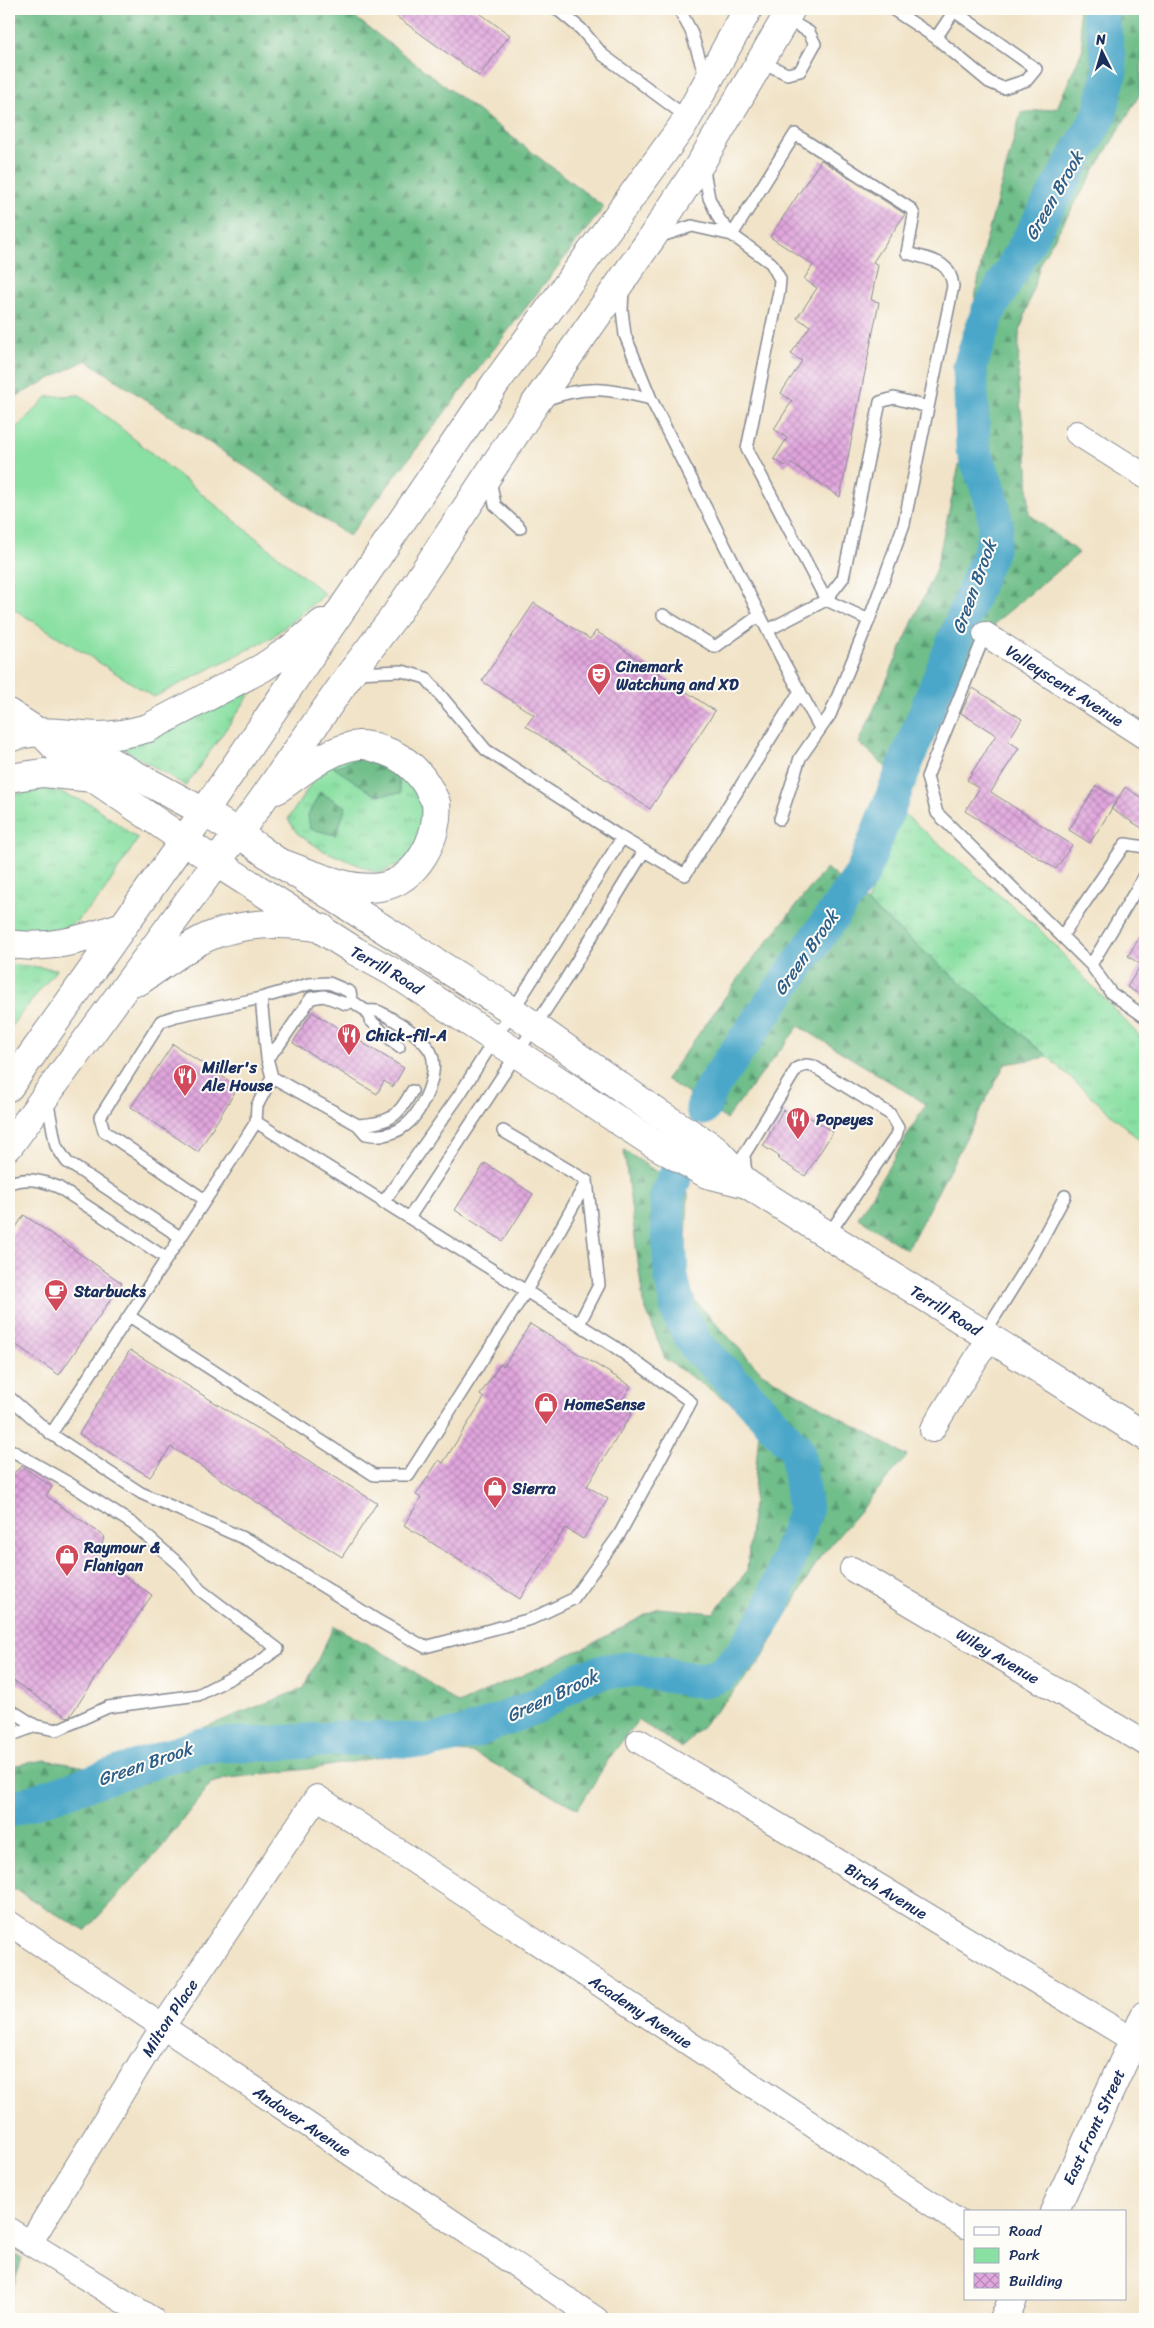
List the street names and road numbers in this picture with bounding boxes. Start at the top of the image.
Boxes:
street label: Valleyscent Avenue [1000,636,1130,735]
street label: Terrill Road [345,937,431,1003]
street label: Terrill Road [904,1276,989,1345]
street label: Wiley Avenue [951,1620,1046,1692]
street label: Birch Avenue [839,1854,934,1927]
street label: Academy Avenue [582,1966,699,2056]
street label: Milton Place [133,1972,206,2062]
street label: East Front Street [1054,2064,1133,2190]
street label: Andover Avenue [247,2077,358,2165]

